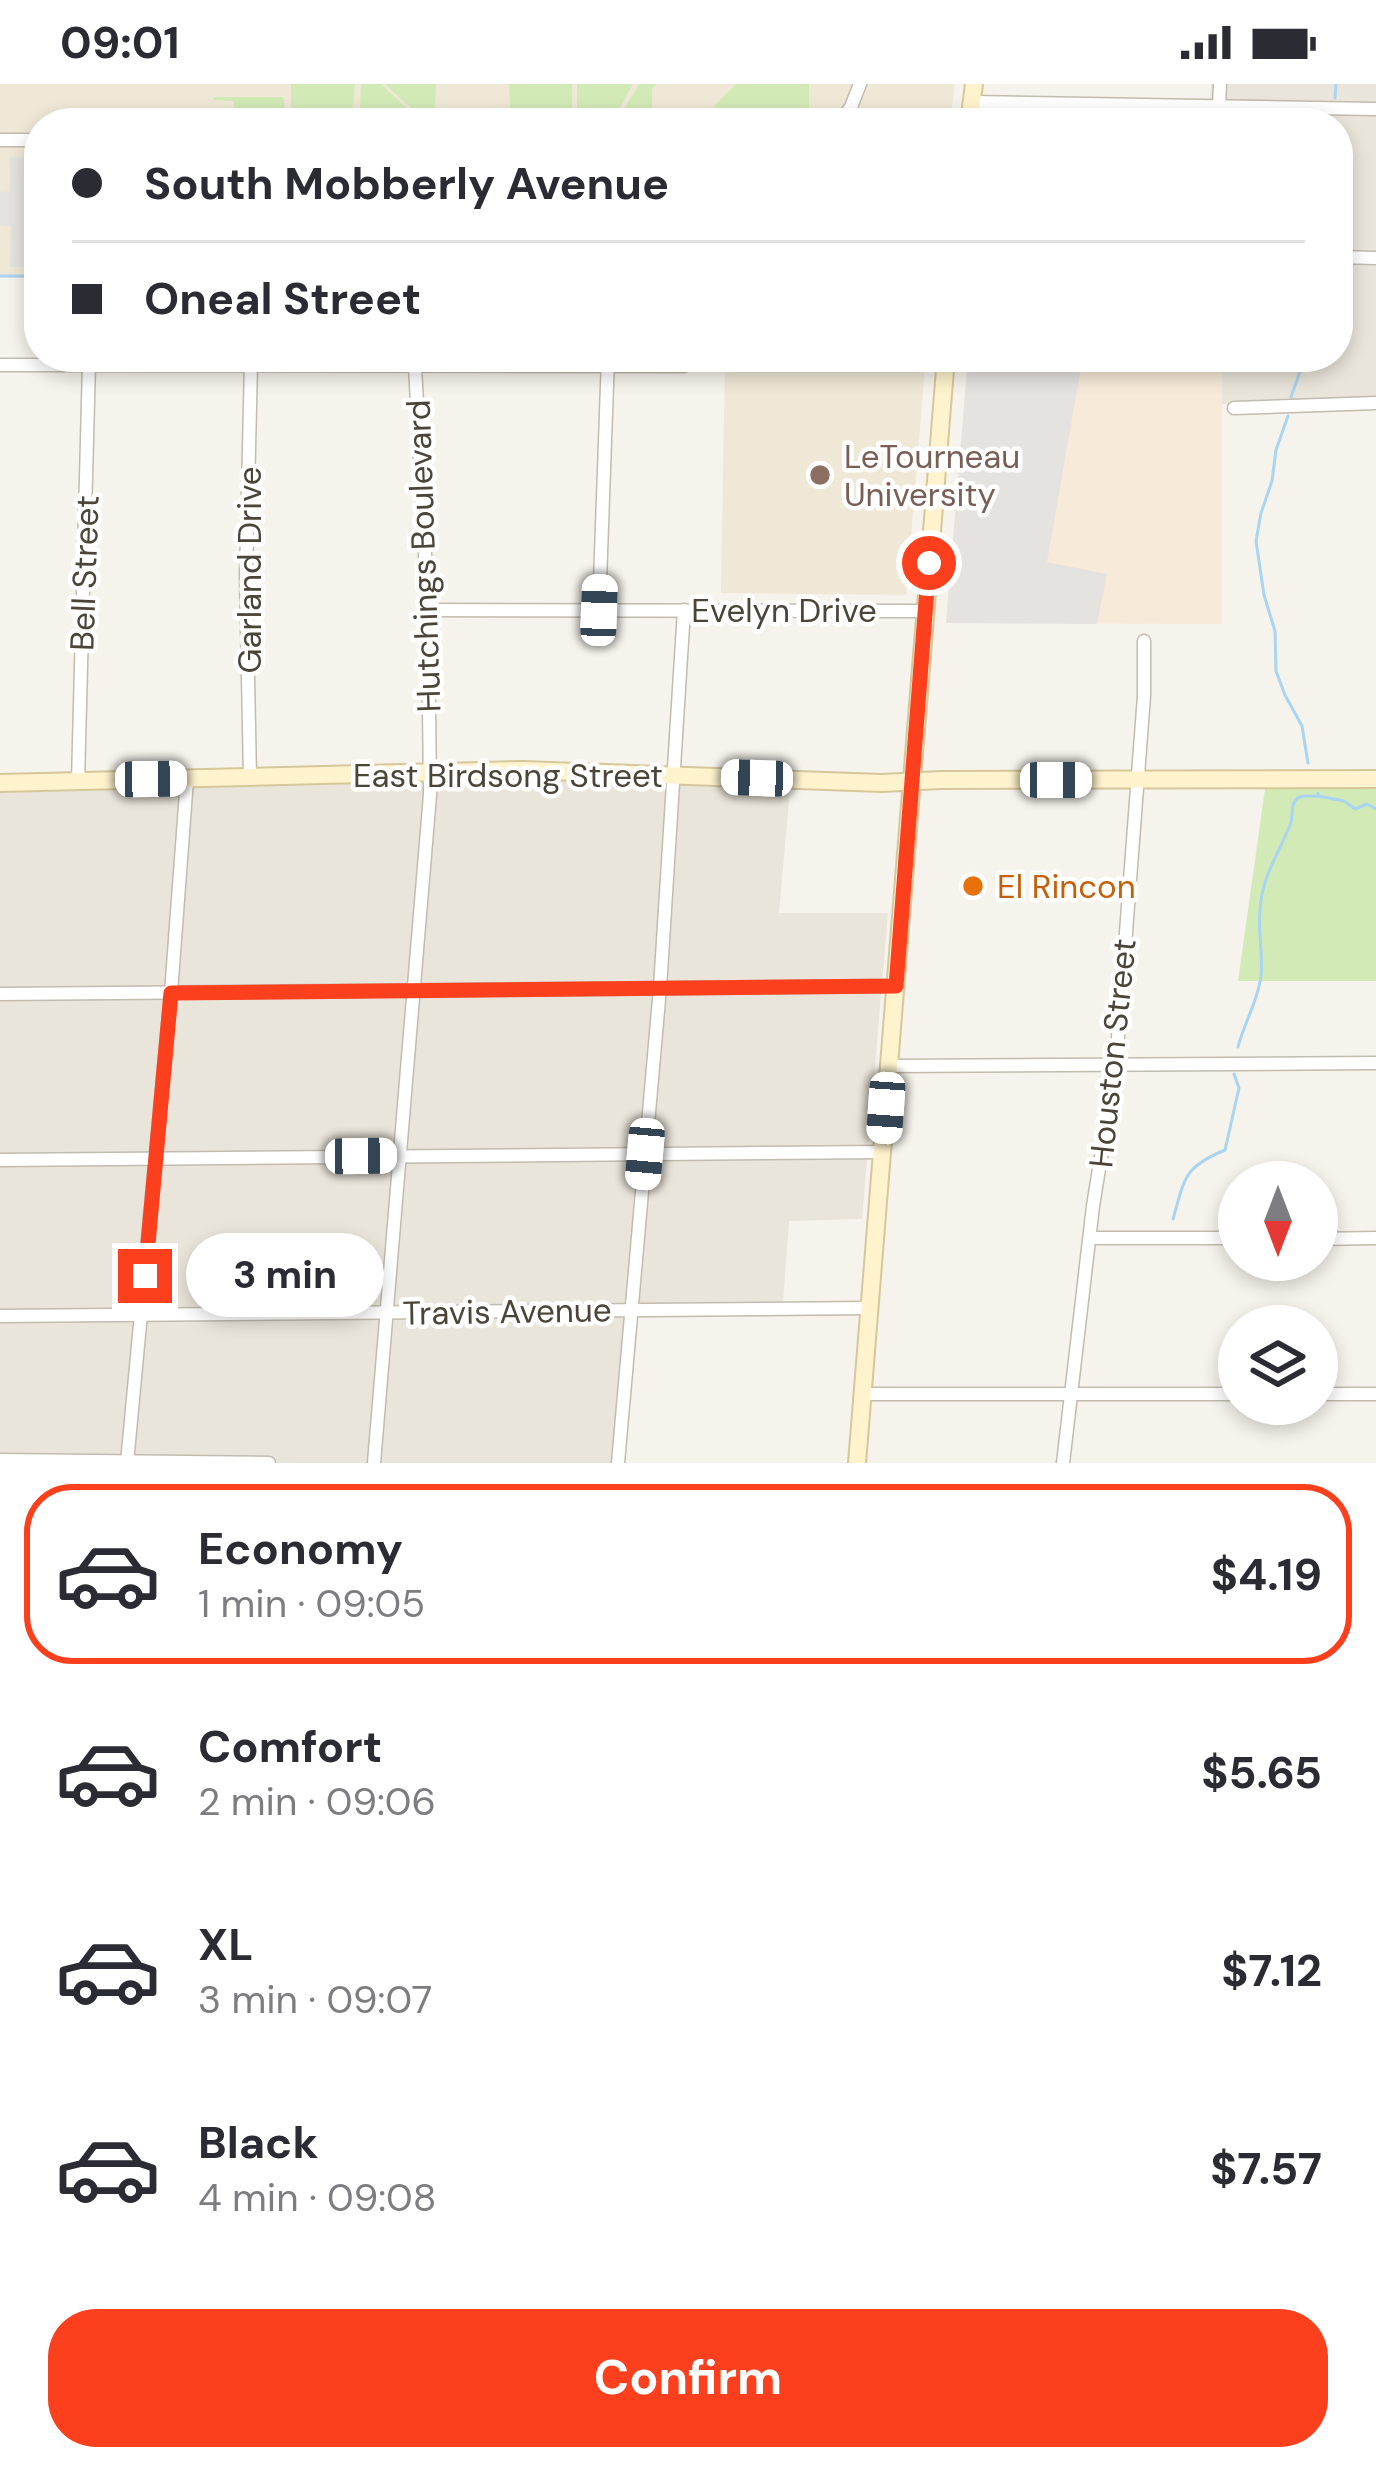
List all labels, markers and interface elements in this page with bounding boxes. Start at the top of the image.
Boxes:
text: 09:01 [60,13,180,72]
text: South Mobberly Avenue [144,154,669,213]
text: Oneal Street [144,269,421,328]
street label: Hutchings Boulevard [397,399,450,713]
place label: LeTourneau University [844,435,1020,516]
marker: LeTourneau University [807,462,833,488]
street label: Garland Drive [228,466,271,674]
street label: Bell Street [60,494,109,652]
route start [902,536,956,590]
car [580,573,618,647]
street label: Evelyn Drive [691,589,877,632]
street label: East Birdsong Street [353,754,663,797]
car [720,759,794,797]
car [115,760,187,798]
car [1020,762,1092,798]
place label: El Rincon [997,865,1136,908]
marker: El Rincon [960,873,986,899]
street label: Houston Street [1079,936,1146,1170]
car [866,1071,906,1145]
car [624,1117,666,1191]
car [325,1137,397,1175]
north arrow [1218,1161,1338,1281]
map controls [1218,1161,1338,1425]
callout: 3 min [187,1234,385,1318]
route end [118,1249,172,1303]
text: 3 min [233,1249,337,1300]
street label: Travis Avenue [402,1288,612,1335]
button: layers [1218,1305,1338,1425]
text: Economy [198,1519,403,1578]
icon: car [54,1520,162,1628]
text: $4.19 [1211,1545,1322,1604]
text: 1 min · 09:05 [198,1578,425,1629]
text: Comfort [198,1717,382,1776]
icon: car [54,1718,162,1826]
text: $5.65 [1201,1743,1322,1802]
text: 2 min · 09:06 [198,1776,436,1827]
text: XL [198,1915,253,1974]
icon: car [54,1916,162,2024]
text: $7.12 [1221,1941,1322,2000]
text: 3 min · 09:07 [198,1974,432,2025]
text: Black [198,2113,318,2172]
icon: car [54,2114,162,2222]
text: $7.57 [1210,2139,1322,2198]
text: 4 min · 09:08 [198,2172,436,2223]
button: Confirm [48,2309,1328,2447]

